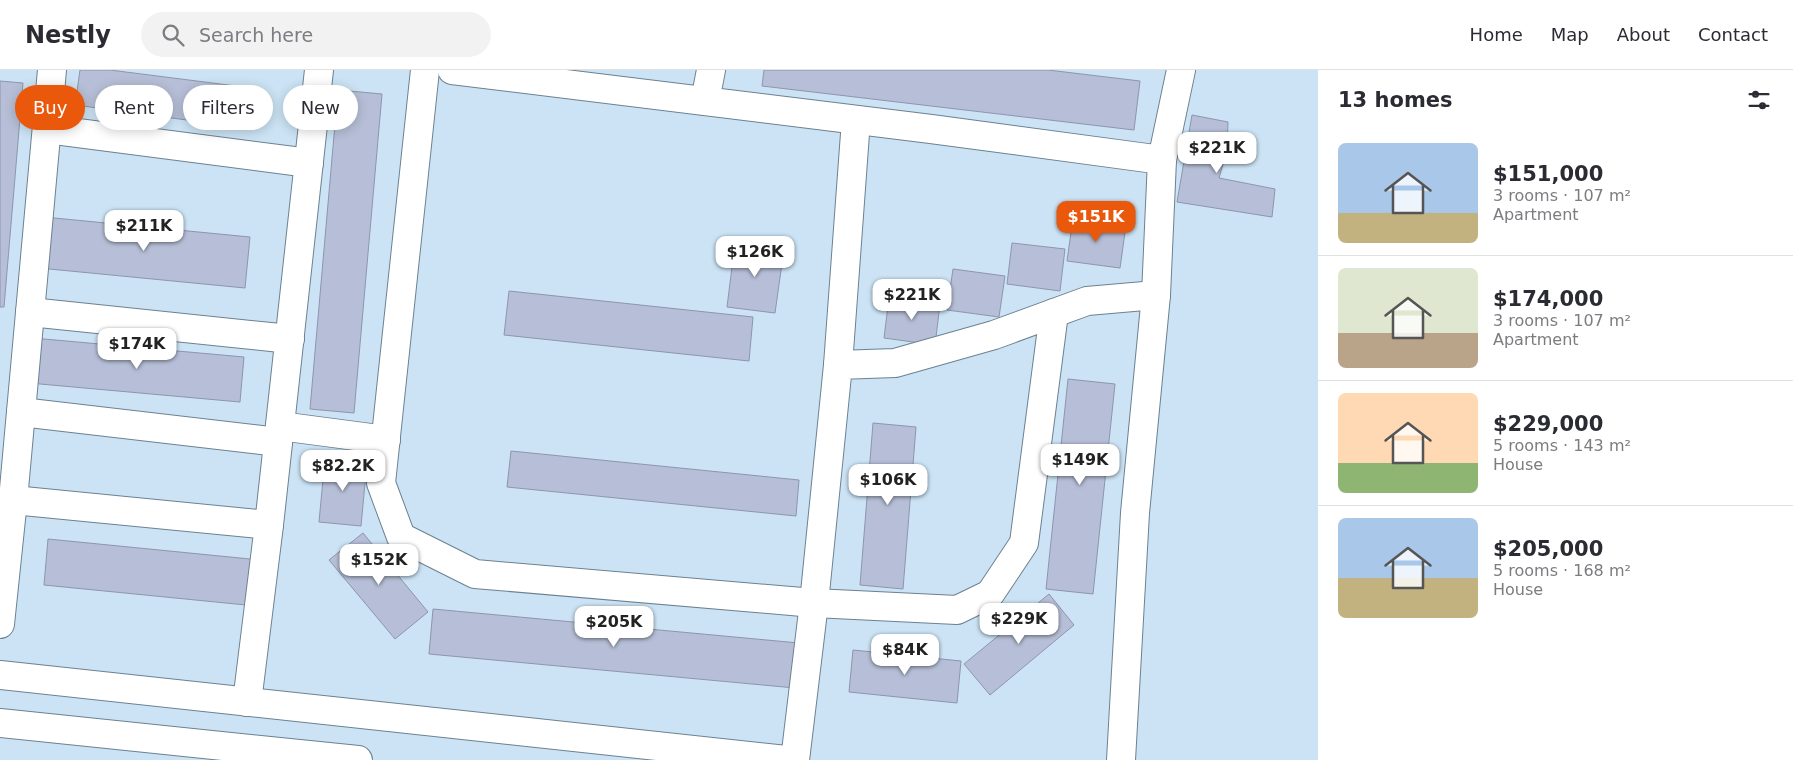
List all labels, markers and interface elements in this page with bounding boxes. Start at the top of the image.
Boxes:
search box [141,12,491,57]
text: Nestly [25,21,111,49]
icon: search [159,21,187,49]
text: Search here [199,24,313,46]
text: Home [1470,24,1523,45]
text: Map [1551,24,1589,45]
text: About [1617,24,1670,45]
text: Contact [1698,24,1768,45]
chip: Buy [15,85,85,130]
chip: Rent [95,85,173,130]
chip: Filters [183,85,273,130]
chip: New [283,85,358,130]
icon: filters [1745,86,1773,114]
text: 13 homes [1338,88,1453,112]
pin: $221K [1182,132,1252,174]
text: $221K [1189,138,1245,157]
text: $151,000 [1493,162,1603,186]
icon: home [1378,163,1438,223]
text: 3 rooms · 107 m² [1493,186,1631,205]
pin: $151K [1061,200,1131,243]
text: Apartment [1493,205,1579,224]
text: $151K [1068,207,1124,226]
pin: $211K [109,210,179,252]
text: $211K [116,216,172,235]
pin: $126K [720,236,790,278]
text: $126K [727,242,783,261]
pin: $221K [877,278,947,321]
text: $221K [884,285,940,304]
text: $174,000 [1493,287,1603,311]
icon: home [1378,288,1438,348]
text: 3 rooms · 107 m² [1493,311,1631,330]
pin: $174K [102,328,172,370]
text: Apartment [1493,330,1579,349]
text: $174K [109,334,165,353]
text: $229,000 [1493,412,1603,436]
icon: home [1378,413,1438,473]
text: 5 rooms · 143 m² [1493,436,1631,455]
pin: $149K [1045,444,1115,486]
pin: $82.2K [302,450,384,492]
text: $149K [1052,450,1108,469]
text: House [1493,455,1543,474]
text: $82.2K [311,456,375,475]
pin: $106K [853,464,923,506]
text: $106K [860,470,916,489]
text: $205,000 [1493,537,1603,561]
icon: home [1378,538,1438,598]
pin: $152K [344,544,414,586]
text: $152K [351,550,407,569]
text: 5 rooms · 168 m² [1493,561,1631,580]
text: House [1493,580,1543,599]
pin: $229K [984,602,1054,645]
pin: $205K [579,606,649,648]
text: $229K [991,609,1047,628]
text: $205K [586,612,642,631]
pin: $84K [875,634,935,676]
text: $84K [882,640,928,659]

